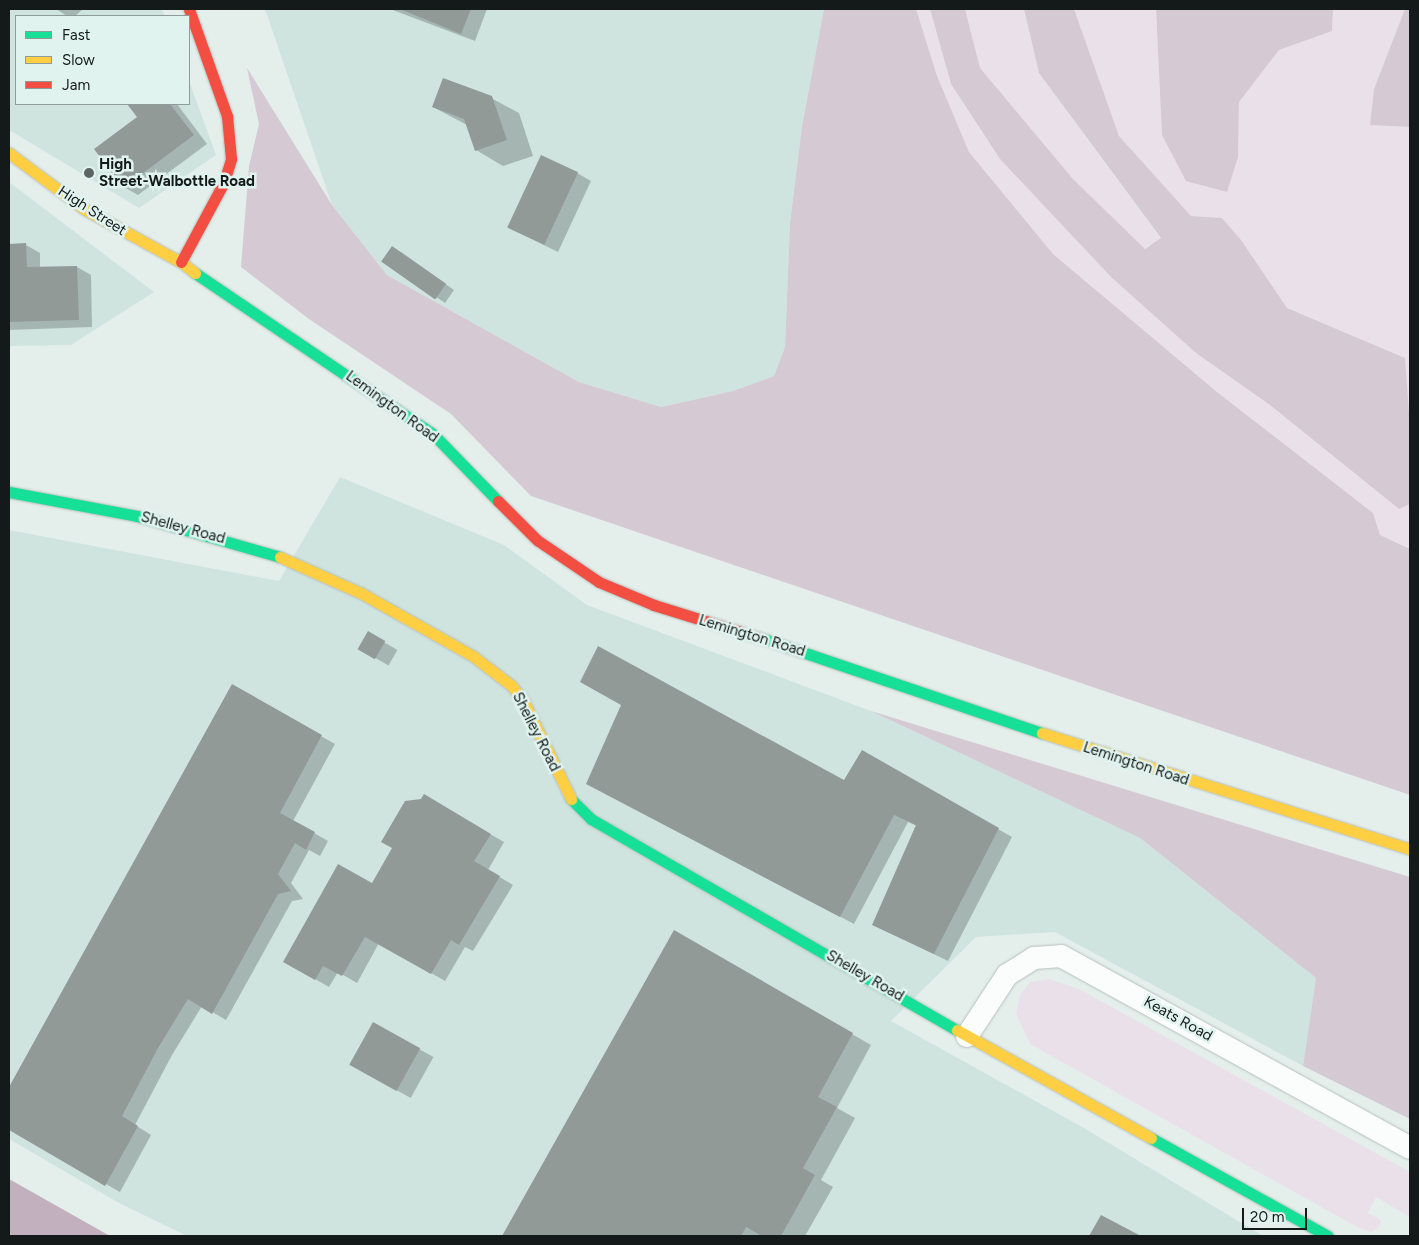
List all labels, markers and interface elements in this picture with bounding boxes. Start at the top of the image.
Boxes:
legend [15,15,190,105]
text: Fast [62,26,90,44]
text: Slow [62,51,95,69]
text: Jam [62,76,90,94]
place label: High Street-Walbottle Road [99,155,255,190]
marker: High Street-Walbottle Road [83,167,95,179]
street label: High Street [55,182,129,240]
street label: Lemington Road [342,367,442,447]
street label: Shelley Road [139,508,227,548]
street label: Lemington Road [697,611,807,661]
street label: Shelley Road [508,689,564,775]
street label: Lemington Road [1081,738,1191,790]
street label: Shelley Road [823,947,907,1005]
street label: Keats Road [1141,993,1215,1045]
scale bar [1244,1198,1309,1230]
text: 20 m [1250,1208,1284,1226]

